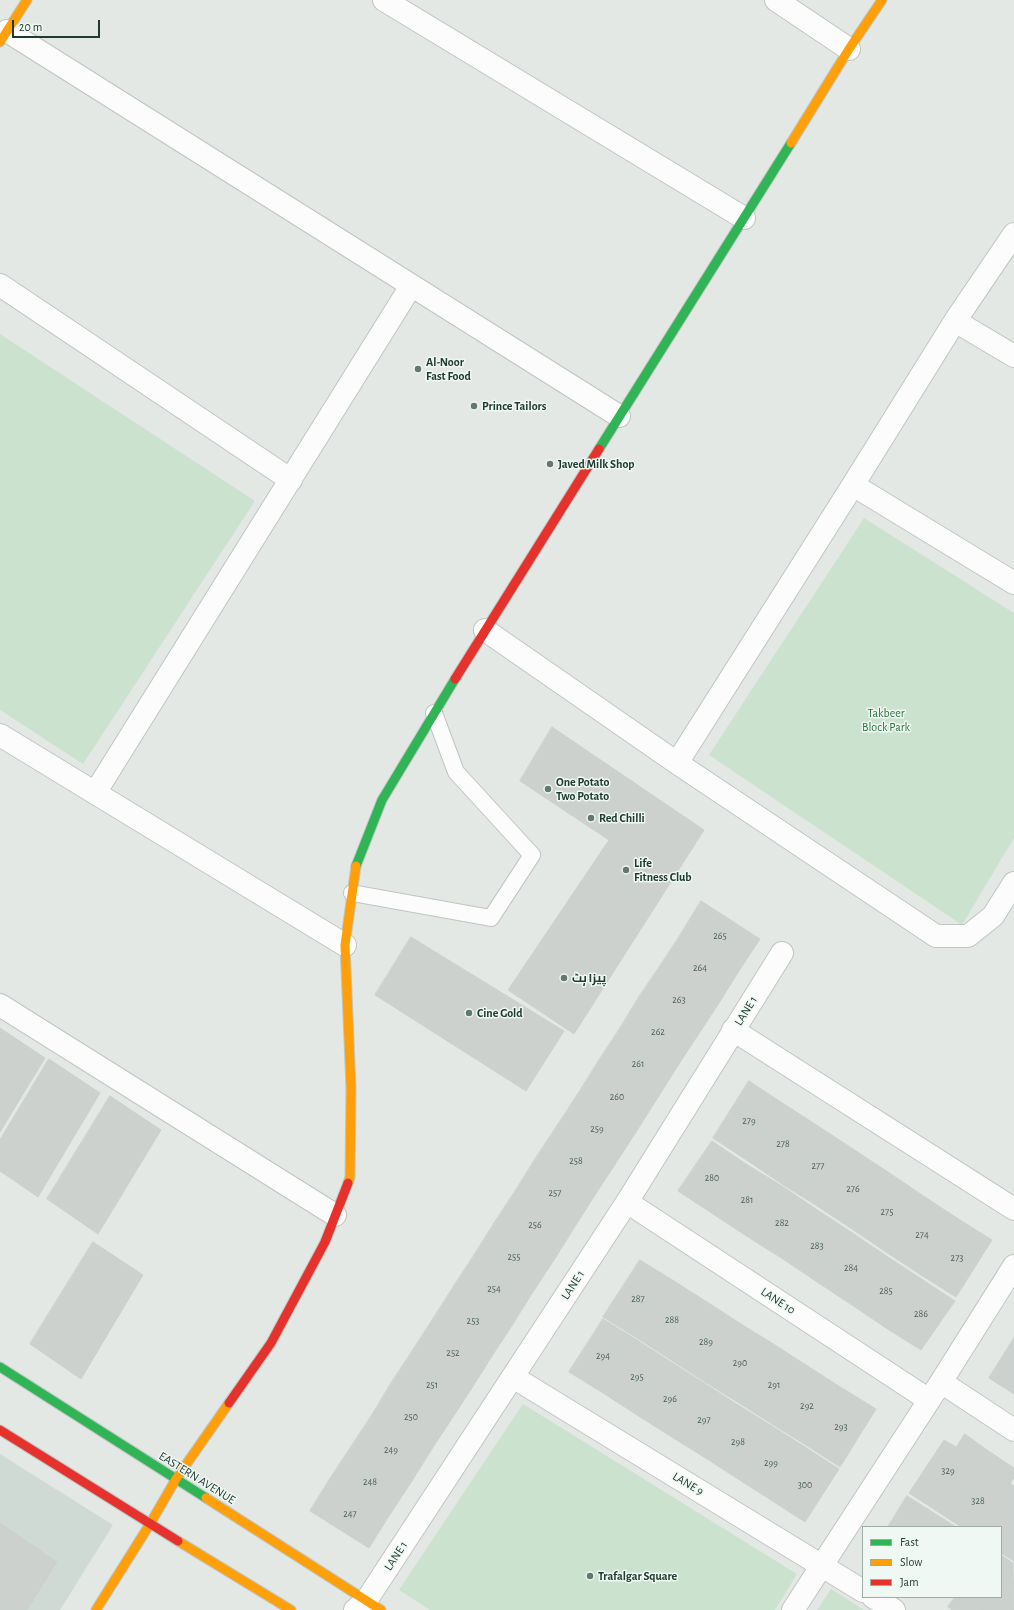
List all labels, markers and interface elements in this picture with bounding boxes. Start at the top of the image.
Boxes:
scale bar [14,12,102,38]
text: 20 m [19,21,42,33]
place label: Al-Noor Fast Food [426,355,471,383]
marker: Al-Noor Fast Food [413,364,423,374]
place label: Prince Tailors [482,399,546,413]
marker: Prince Tailors [469,401,479,411]
place label: Javed Milk Shop [558,457,635,471]
marker: Javed Milk Shop [545,459,555,469]
park label: Takbeer Block Park [862,706,910,734]
place label: One Potato Two Potato [556,775,609,803]
marker: One Potato Two Potato [543,784,553,794]
place label: Red Chilli [599,811,645,825]
marker: Red Chilli [586,813,596,823]
place label: Life Fitness Club [634,856,692,884]
marker: Life Fitness Club [621,865,631,875]
house number: 265 [713,930,727,942]
house number: 264 [693,962,707,974]
place label: پیزا ہٹ [572,971,606,985]
marker: پیزا ہٹ [559,973,569,983]
house number: 263 [672,994,686,1006]
street label: LANE 1 [731,994,761,1028]
place label: Cine Gold [477,1006,523,1020]
marker: Cine Gold [464,1008,474,1018]
house number: 262 [651,1026,665,1038]
house number: 261 [632,1058,644,1070]
house number: 260 [610,1091,624,1103]
house number: 279 [742,1115,756,1127]
house number: 259 [590,1123,604,1135]
house number: 278 [776,1138,790,1150]
house number: 258 [569,1155,583,1167]
house number: 277 [812,1160,824,1172]
house number: 280 [705,1172,719,1184]
house number: 276 [846,1183,860,1195]
house number: 257 [549,1187,561,1199]
house number: 281 [741,1194,753,1206]
house number: 275 [881,1206,893,1218]
house number: 282 [775,1217,789,1229]
house number: 256 [528,1219,542,1231]
house number: 274 [915,1229,929,1241]
house number: 283 [810,1240,824,1252]
house number: 255 [508,1251,520,1263]
house number: 273 [951,1252,963,1264]
house number: 284 [844,1262,858,1274]
street label: LANE 1 [558,1268,588,1302]
house number: 254 [487,1283,501,1295]
street label: LANE 10 [758,1285,798,1317]
house number: 285 [879,1285,893,1297]
house number: 287 [631,1293,645,1305]
house number: 286 [914,1308,928,1320]
house number: 288 [665,1314,679,1326]
house number: 253 [467,1315,479,1327]
house number: 289 [699,1336,713,1348]
house number: 252 [446,1347,460,1359]
house number: 294 [596,1350,610,1362]
house number: 290 [733,1357,747,1369]
house number: 295 [630,1371,644,1383]
house number: 251 [426,1379,438,1391]
house number: 291 [768,1379,780,1391]
house number: 296 [663,1393,677,1405]
house number: 292 [800,1400,814,1412]
house number: 250 [404,1411,418,1423]
house number: 297 [697,1414,711,1426]
house number: 293 [834,1421,848,1433]
house number: 298 [731,1436,745,1448]
house number: 249 [384,1444,398,1456]
street label: EASTERN AVENUE [156,1449,238,1507]
house number: 299 [764,1457,778,1469]
house number: 329 [941,1465,955,1477]
street label: LANE 9 [670,1469,706,1499]
house number: 248 [363,1476,377,1488]
house number: 300 [798,1479,812,1491]
house number: 328 [971,1495,985,1507]
house number: 247 [343,1508,357,1520]
legend [862,1526,1002,1598]
text: Fast [900,1536,919,1548]
street label: LANE 1 [381,1539,411,1573]
text: Slow [900,1556,922,1568]
place label: Trafalgar Square [598,1569,677,1583]
marker: Trafalgar Square [585,1571,595,1581]
text: Jam [900,1576,919,1588]

